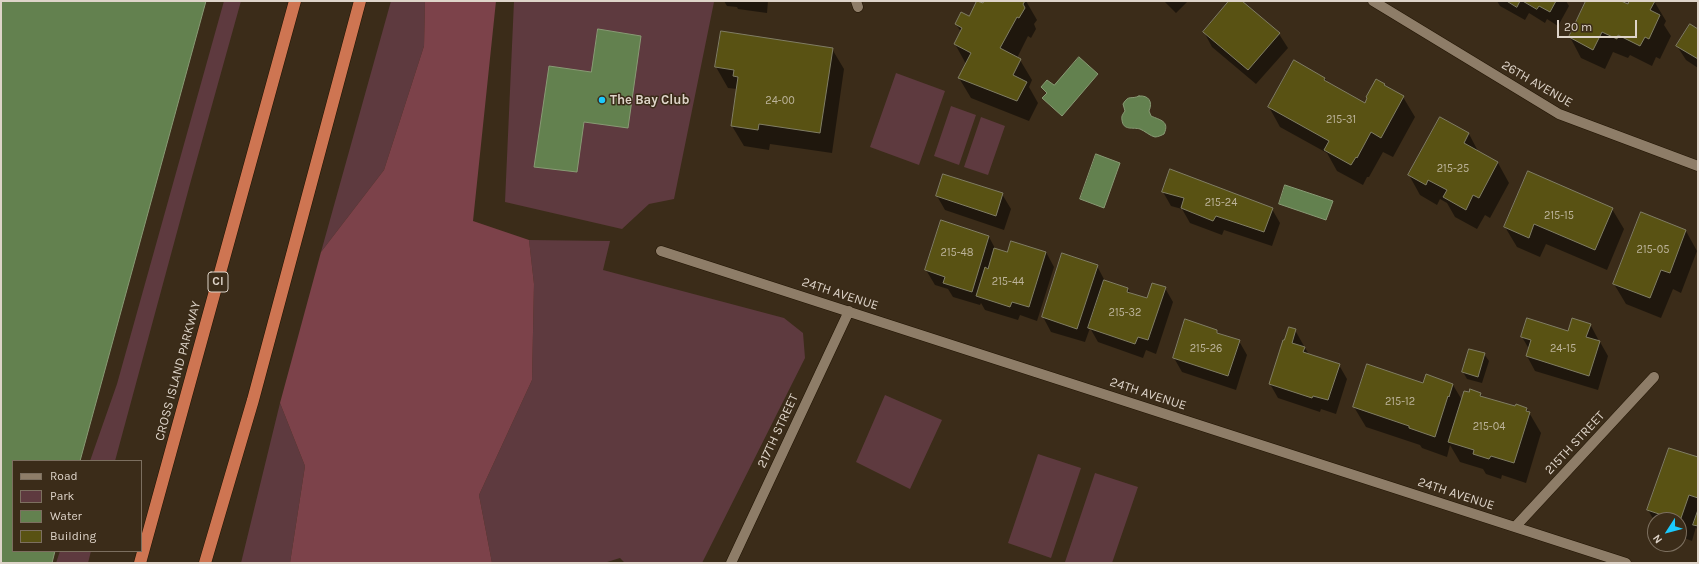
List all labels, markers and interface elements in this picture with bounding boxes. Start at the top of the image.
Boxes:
scale bar [1559,12,1639,38]
text: 20 m [1564,20,1592,34]
street label: 26TH AVENUE [1499,57,1575,111]
place label: The Bay Club [610,92,689,108]
house number: 24-00 [765,94,795,108]
marker: The Bay Club [597,95,607,105]
house number: 215-31 [1326,113,1356,127]
house number: 215-25 [1437,162,1469,176]
house number: 215-24 [1205,196,1237,210]
house number: 215-15 [1544,209,1574,223]
house number: 215-05 [1637,243,1669,257]
house number: 215-48 [941,246,973,260]
road number: CI [208,272,228,292]
street label: 24TH AVENUE [800,274,880,314]
house number: 215-44 [992,275,1024,289]
street label: CROSS ISLAND PARKWAY [152,299,204,443]
house number: 215-32 [1109,306,1141,320]
house number: 215-26 [1190,342,1222,356]
house number: 24-15 [1550,342,1576,356]
street label: 24TH AVENUE [1108,374,1188,414]
street label: 217TH STREET [754,392,802,470]
house number: 215-12 [1385,395,1415,409]
street label: 215TH STREET [1542,408,1608,478]
house number: 215-04 [1473,420,1505,434]
legend [12,460,142,552]
text: Road [50,469,78,483]
street label: 24TH AVENUE [1416,474,1496,514]
text: Park [50,489,74,503]
text: Water [50,509,82,523]
north arrow [1647,512,1687,552]
text: Building [50,529,96,543]
text: N [1650,532,1665,546]

